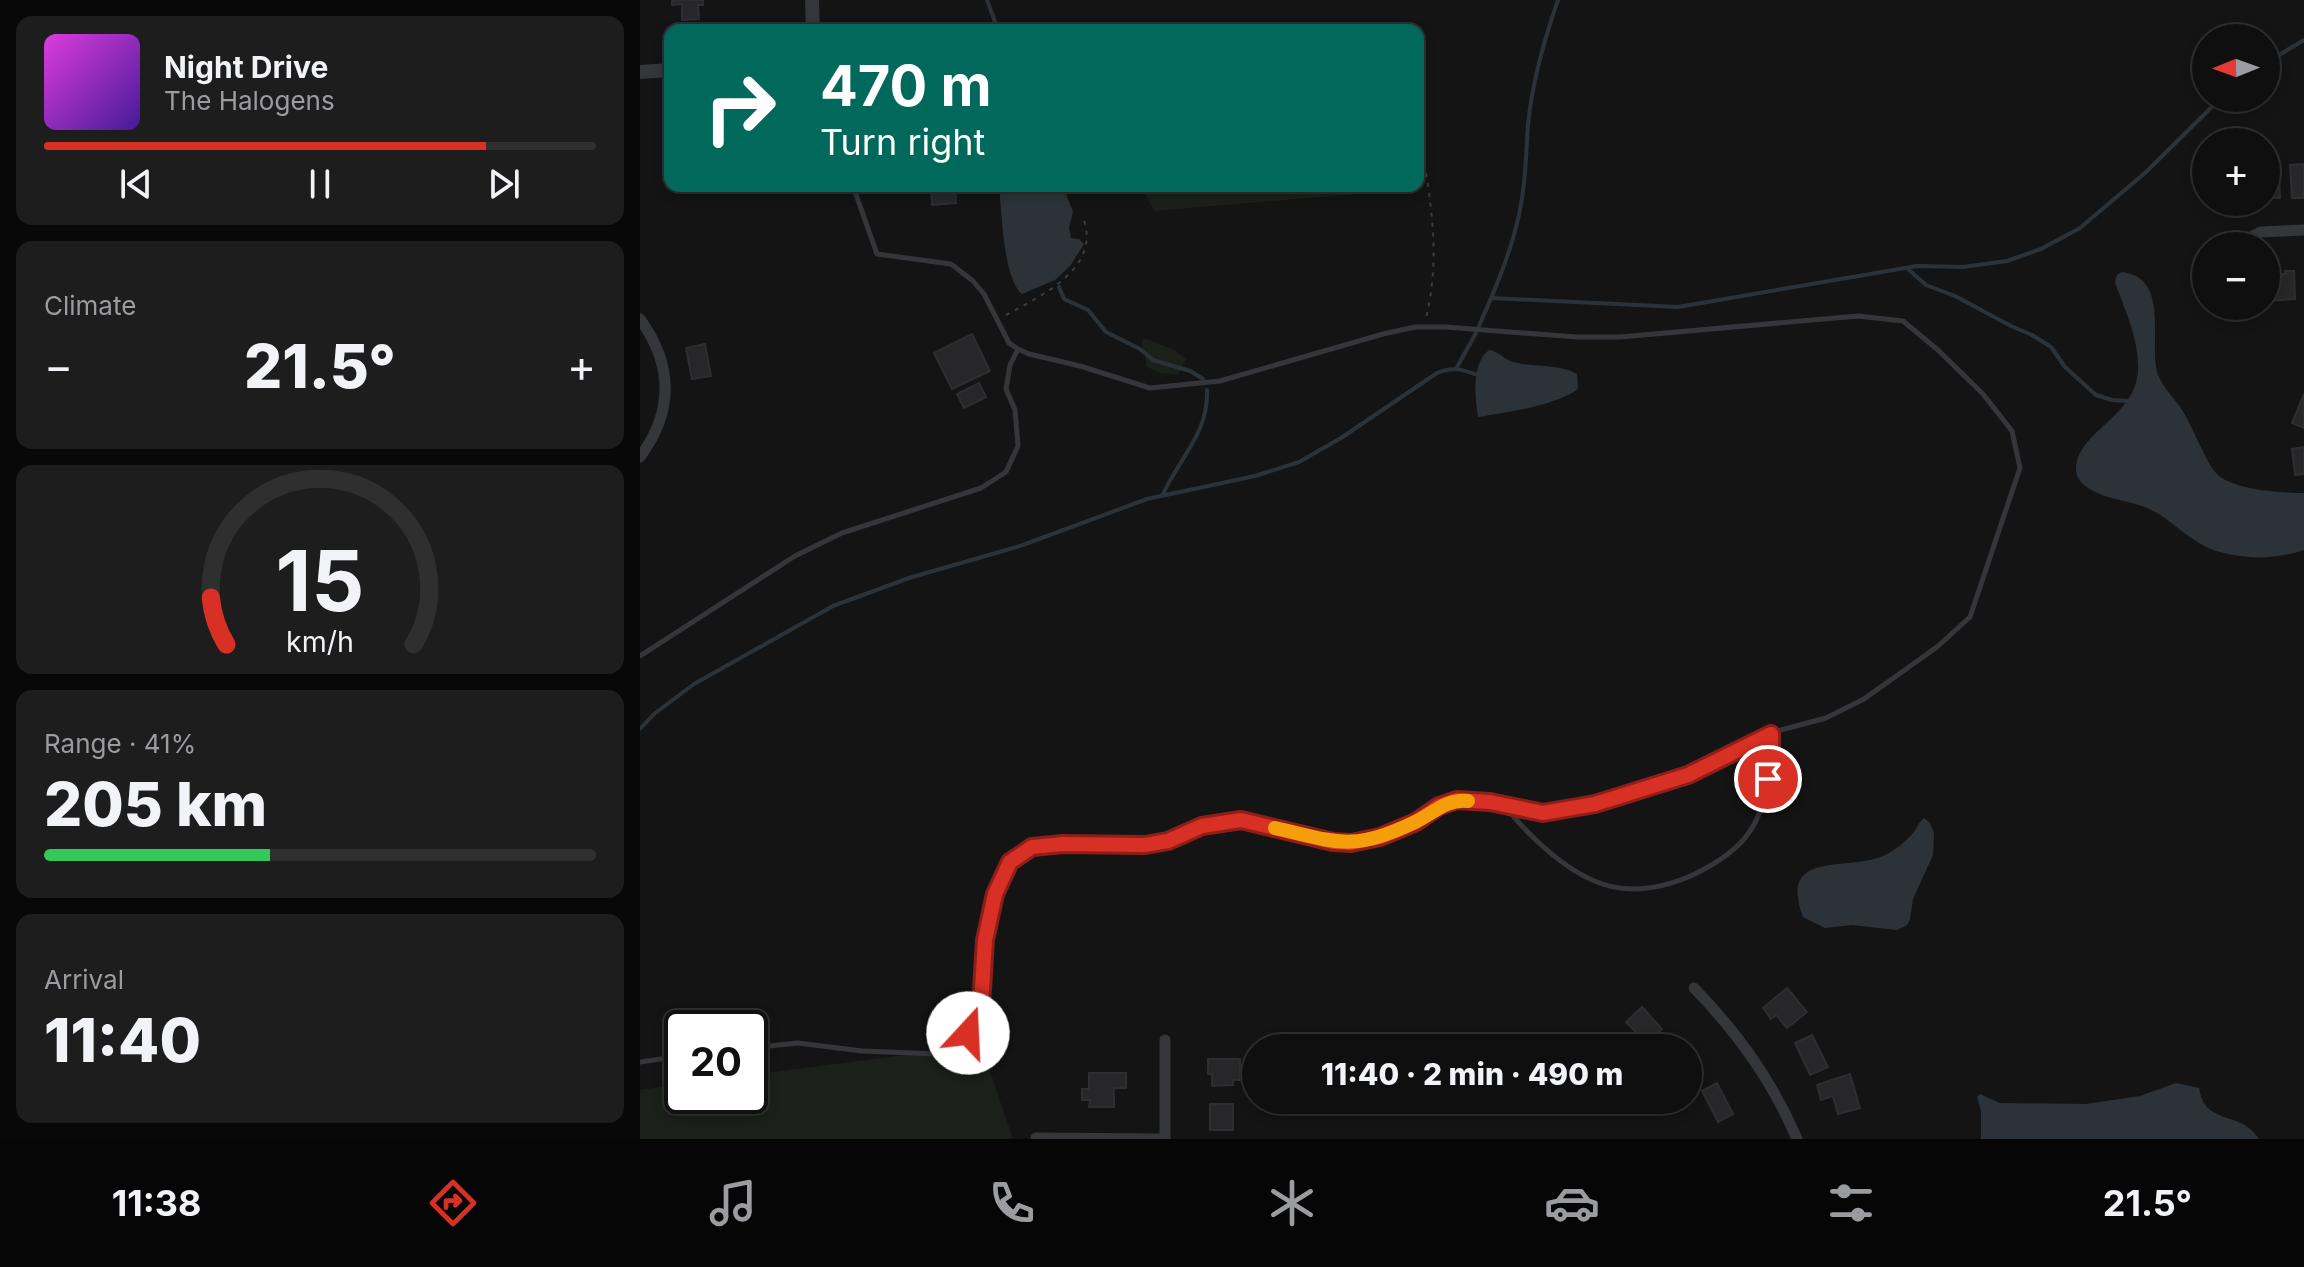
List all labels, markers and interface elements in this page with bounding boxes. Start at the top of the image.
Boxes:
north arrow [2192,24,2280,112]
map controls [2192,24,2280,320]
text: Night Drive [164,49,328,85]
text: 470 m [820,52,992,120]
icon: right [688,56,792,160]
text: The Halogens [164,85,335,116]
text: Turn right [820,120,985,164]
button: + [2192,128,2280,216]
icon: previous [114,162,158,206]
icon: pause [298,162,342,206]
icon: next [482,162,526,206]
button: − [2192,232,2280,320]
text: Climate [44,290,136,321]
text: 21.5° [244,330,396,402]
text: − [44,339,73,393]
text: + [567,339,596,393]
text: 15 [275,530,365,631]
text: km/h [286,625,354,660]
text: Range · 41% [44,728,196,759]
pin [1734,745,1802,813]
icon: arrive [1746,757,1790,801]
text: 205 km [44,768,267,840]
text: Arrival [44,964,124,995]
position arrow [926,991,1010,1075]
text: 11:40 [44,1004,201,1076]
speed limit sign: 20 [664,1010,768,1114]
text: 11:40 · 2 min · 490 m [1321,1056,1623,1092]
icon: directions [425,1175,481,1231]
icon: music [705,1175,761,1231]
icon: phone [984,1175,1040,1231]
icon: climate [1264,1175,1320,1231]
icon: car [1544,1175,1600,1231]
icon: filters [1823,1175,1879,1231]
text: 11:38 [112,1181,202,1225]
text: 21.5° [2103,1181,2192,1225]

